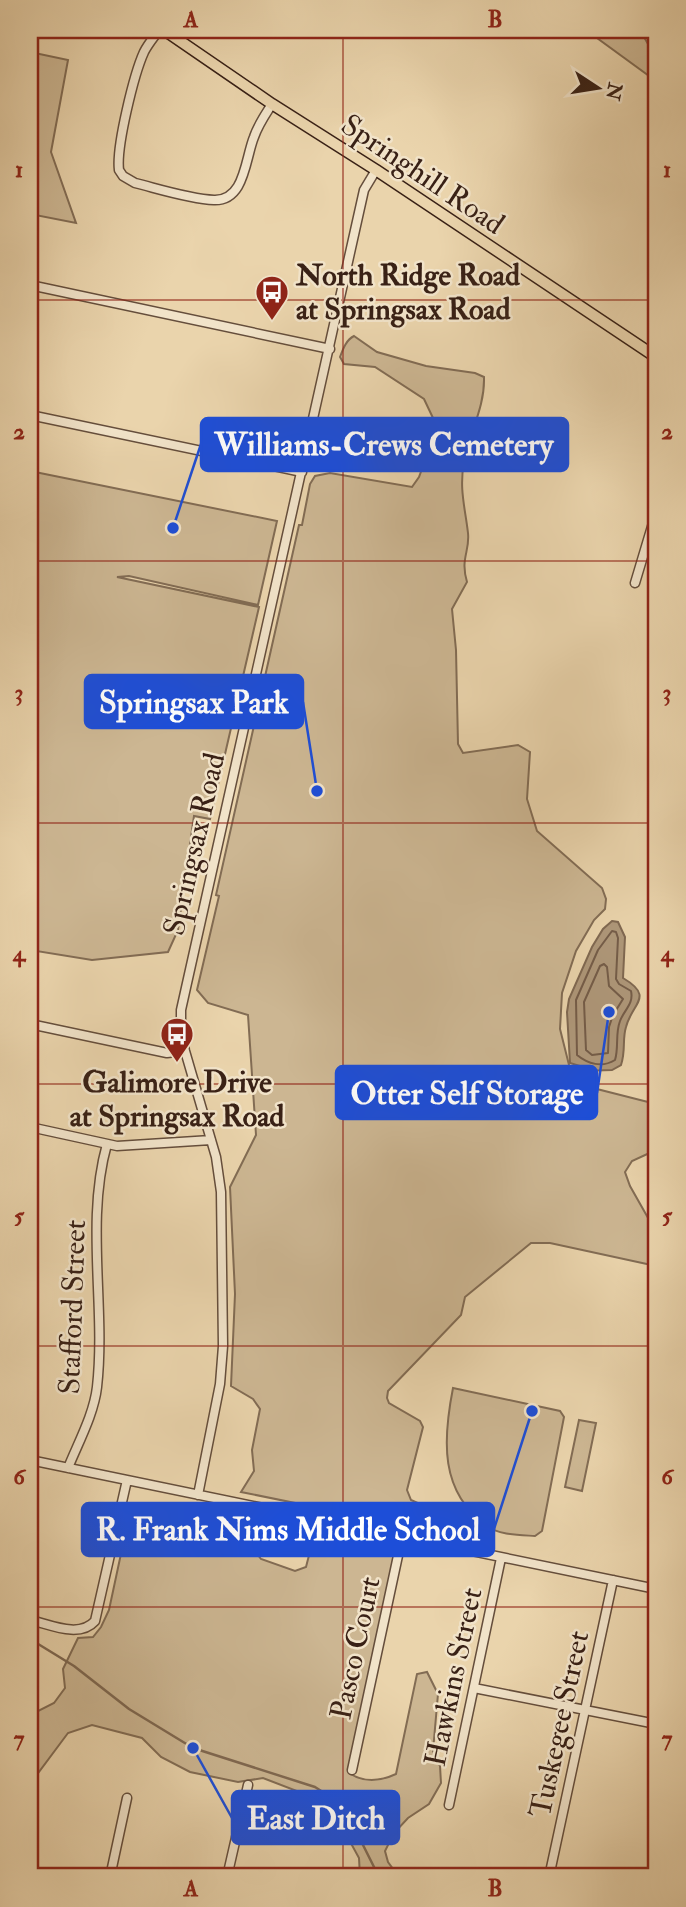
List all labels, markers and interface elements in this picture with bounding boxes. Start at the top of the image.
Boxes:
text: A [183,5,199,34]
text: B [487,5,503,34]
north arrow [564,52,634,122]
text: N [600,80,627,103]
street label: Springhill Road [334,106,512,243]
text: 1 [15,155,23,184]
text: 1 [663,155,671,184]
place label: North Ridge Road at Springsax Road [295,257,520,328]
bus stop icon: North Ridge Road at Springsax Road [253,273,291,322]
text: 2 [13,417,25,446]
text: 2 [661,417,673,446]
callout: Williams-Crews Cemetery [201,418,568,471]
text: Williams-Crews Cemetery [214,425,554,465]
callout: Springsax Park [85,675,303,728]
text: 3 [15,678,23,707]
text: 3 [663,678,671,707]
text: Springsax Park [99,683,290,723]
street label: Springsax Road [156,749,233,939]
text: 4 [12,939,27,968]
text: 4 [660,939,675,968]
bus stop icon: Galimore Drive at Springsax Road [158,1015,196,1064]
place label: Galimore Drive at Springsax Road [70,1064,284,1135]
callout: Otter Self Storage [336,1066,597,1119]
text: Otter Self Storage [351,1074,584,1114]
text: 5 [14,1201,25,1230]
text: 5 [662,1201,673,1230]
street label: Stafford Street [51,1219,94,1395]
text: 6 [13,1462,27,1491]
text: 6 [661,1462,675,1491]
callout: R. Frank Nims Middle School [82,1503,494,1556]
text: R. Frank Nims Middle School [96,1510,481,1550]
street label: Pasco Court [322,1573,389,1723]
street label: Hawkins Street [416,1584,491,1770]
street label: Tuskegee Street [522,1627,597,1821]
text: 7 [14,1724,25,1753]
text: 7 [662,1724,673,1753]
callout: East Ditch [232,1791,399,1844]
text: East Ditch [247,1799,386,1839]
text: A [183,1874,199,1903]
text: B [487,1874,503,1903]

